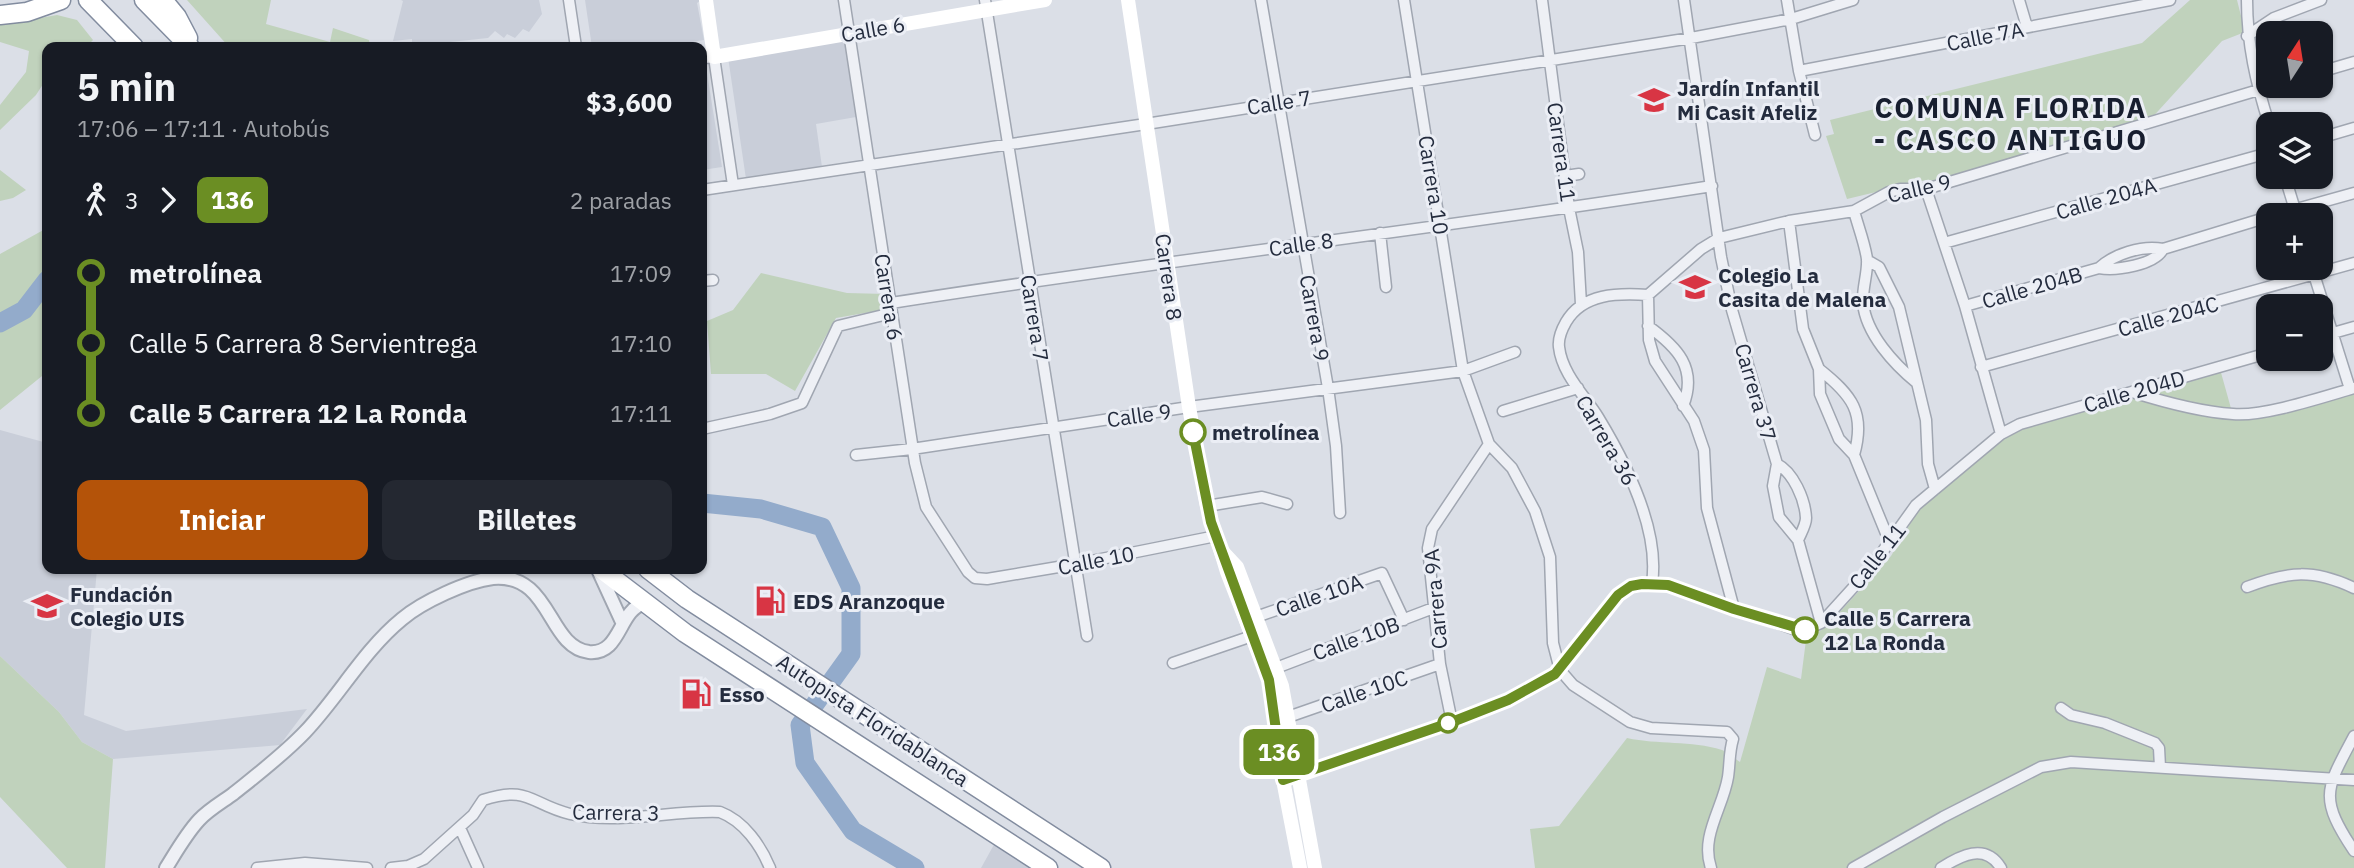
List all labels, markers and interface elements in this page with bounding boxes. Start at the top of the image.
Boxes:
street label: Calle 6 [839,10,907,48]
street label: Calle 7A [1944,15,2026,57]
north arrow [2256,21,2333,98]
map controls [2256,21,2333,371]
text: 5 min [77,62,176,111]
place label: Jardín Infantil Mi Casit Afeliz [1677,74,1819,126]
street label: Calle 7 [1245,83,1313,121]
school or university icon: Jardín Infantil Mi Casit Afeliz [1637,83,1671,117]
text: $3,600 [586,85,672,119]
district label: COMUNA FLORIDA - CASCO ANTIGUO [1874,89,2148,158]
street label: Carrera 11 [1541,100,1583,204]
button: layers [2256,112,2333,189]
text: 17:06 – 17:11 · Autobús [77,113,330,143]
street label: Carrera 10 [1412,133,1456,237]
street label: Calle 9 [1884,167,1954,209]
street label: Calle 204A [2052,170,2160,226]
icon: walk [77,181,115,219]
icon: forward [149,181,187,219]
text: 136 [211,184,254,216]
text: 3 [125,185,139,215]
text: 2 paradas [570,185,672,215]
button: + [2256,203,2333,280]
street label: Calle 8 [1267,226,1335,262]
street label: Carrera 8 [1149,232,1189,322]
street label: Carrera 6 [868,252,910,342]
text: metrolínea [129,256,262,290]
text: 17:09 [610,258,672,288]
street label: Calle 204B [1978,259,2086,315]
place label: Colegio La Casita de Malena [1718,261,1887,313]
school or university icon: Colegio La Casita de Malena [1678,270,1712,304]
street label: Carrera 9 [1294,272,1336,364]
street label: Carrera 7 [1014,273,1056,363]
street label: Calle 204C [2115,289,2221,343]
button: − [2256,294,2333,371]
text: Calle 5 Carrera 8 Servientrega [129,326,478,360]
text: 17:10 [610,328,672,358]
street label: Carrera 37 [1729,340,1783,444]
street label: Calle 204D [2080,363,2188,419]
street label: Carrera 36 [1570,390,1644,490]
text: Calle 5 Carrera 12 La Ronda [129,396,467,430]
street label: Calle 9 [1105,397,1173,433]
text: 17:11 [610,398,672,428]
place label: metrolínea [1212,418,1320,446]
marker: metrolínea [1180,419,1206,445]
button: Iniciar [77,480,368,560]
button: Billetes [382,480,672,560]
street label: Calle 11 [1842,517,1912,595]
street label: Calle 10 [1055,539,1137,581]
street label: Carrera 9A [1417,547,1453,651]
street label: Calle 10A [1272,567,1366,623]
place label: Fundación Colegio UIS [70,580,185,632]
fuel station icon: EDS Aranzoque [753,584,787,618]
place label: EDS Aranzoque [793,587,945,615]
school or university icon: Fundación Colegio UIS [30,589,64,623]
place label: Calle 5 Carrera 12 La Ronda [1824,604,1971,656]
street label: Calle 10B [1308,609,1404,667]
marker: Calle 5 Carrera 12 La Ronda [1792,617,1818,643]
street label: Autopista Floridablanca [772,647,974,793]
street label: Calle 10C [1317,663,1411,719]
fuel station icon: Esso [679,677,713,711]
place label: Esso [719,680,765,708]
unlabelled marker [1438,713,1458,733]
line badge: 136 [1239,729,1319,775]
text: 136 [1257,736,1301,768]
street label: Carrera 3 [572,797,660,827]

